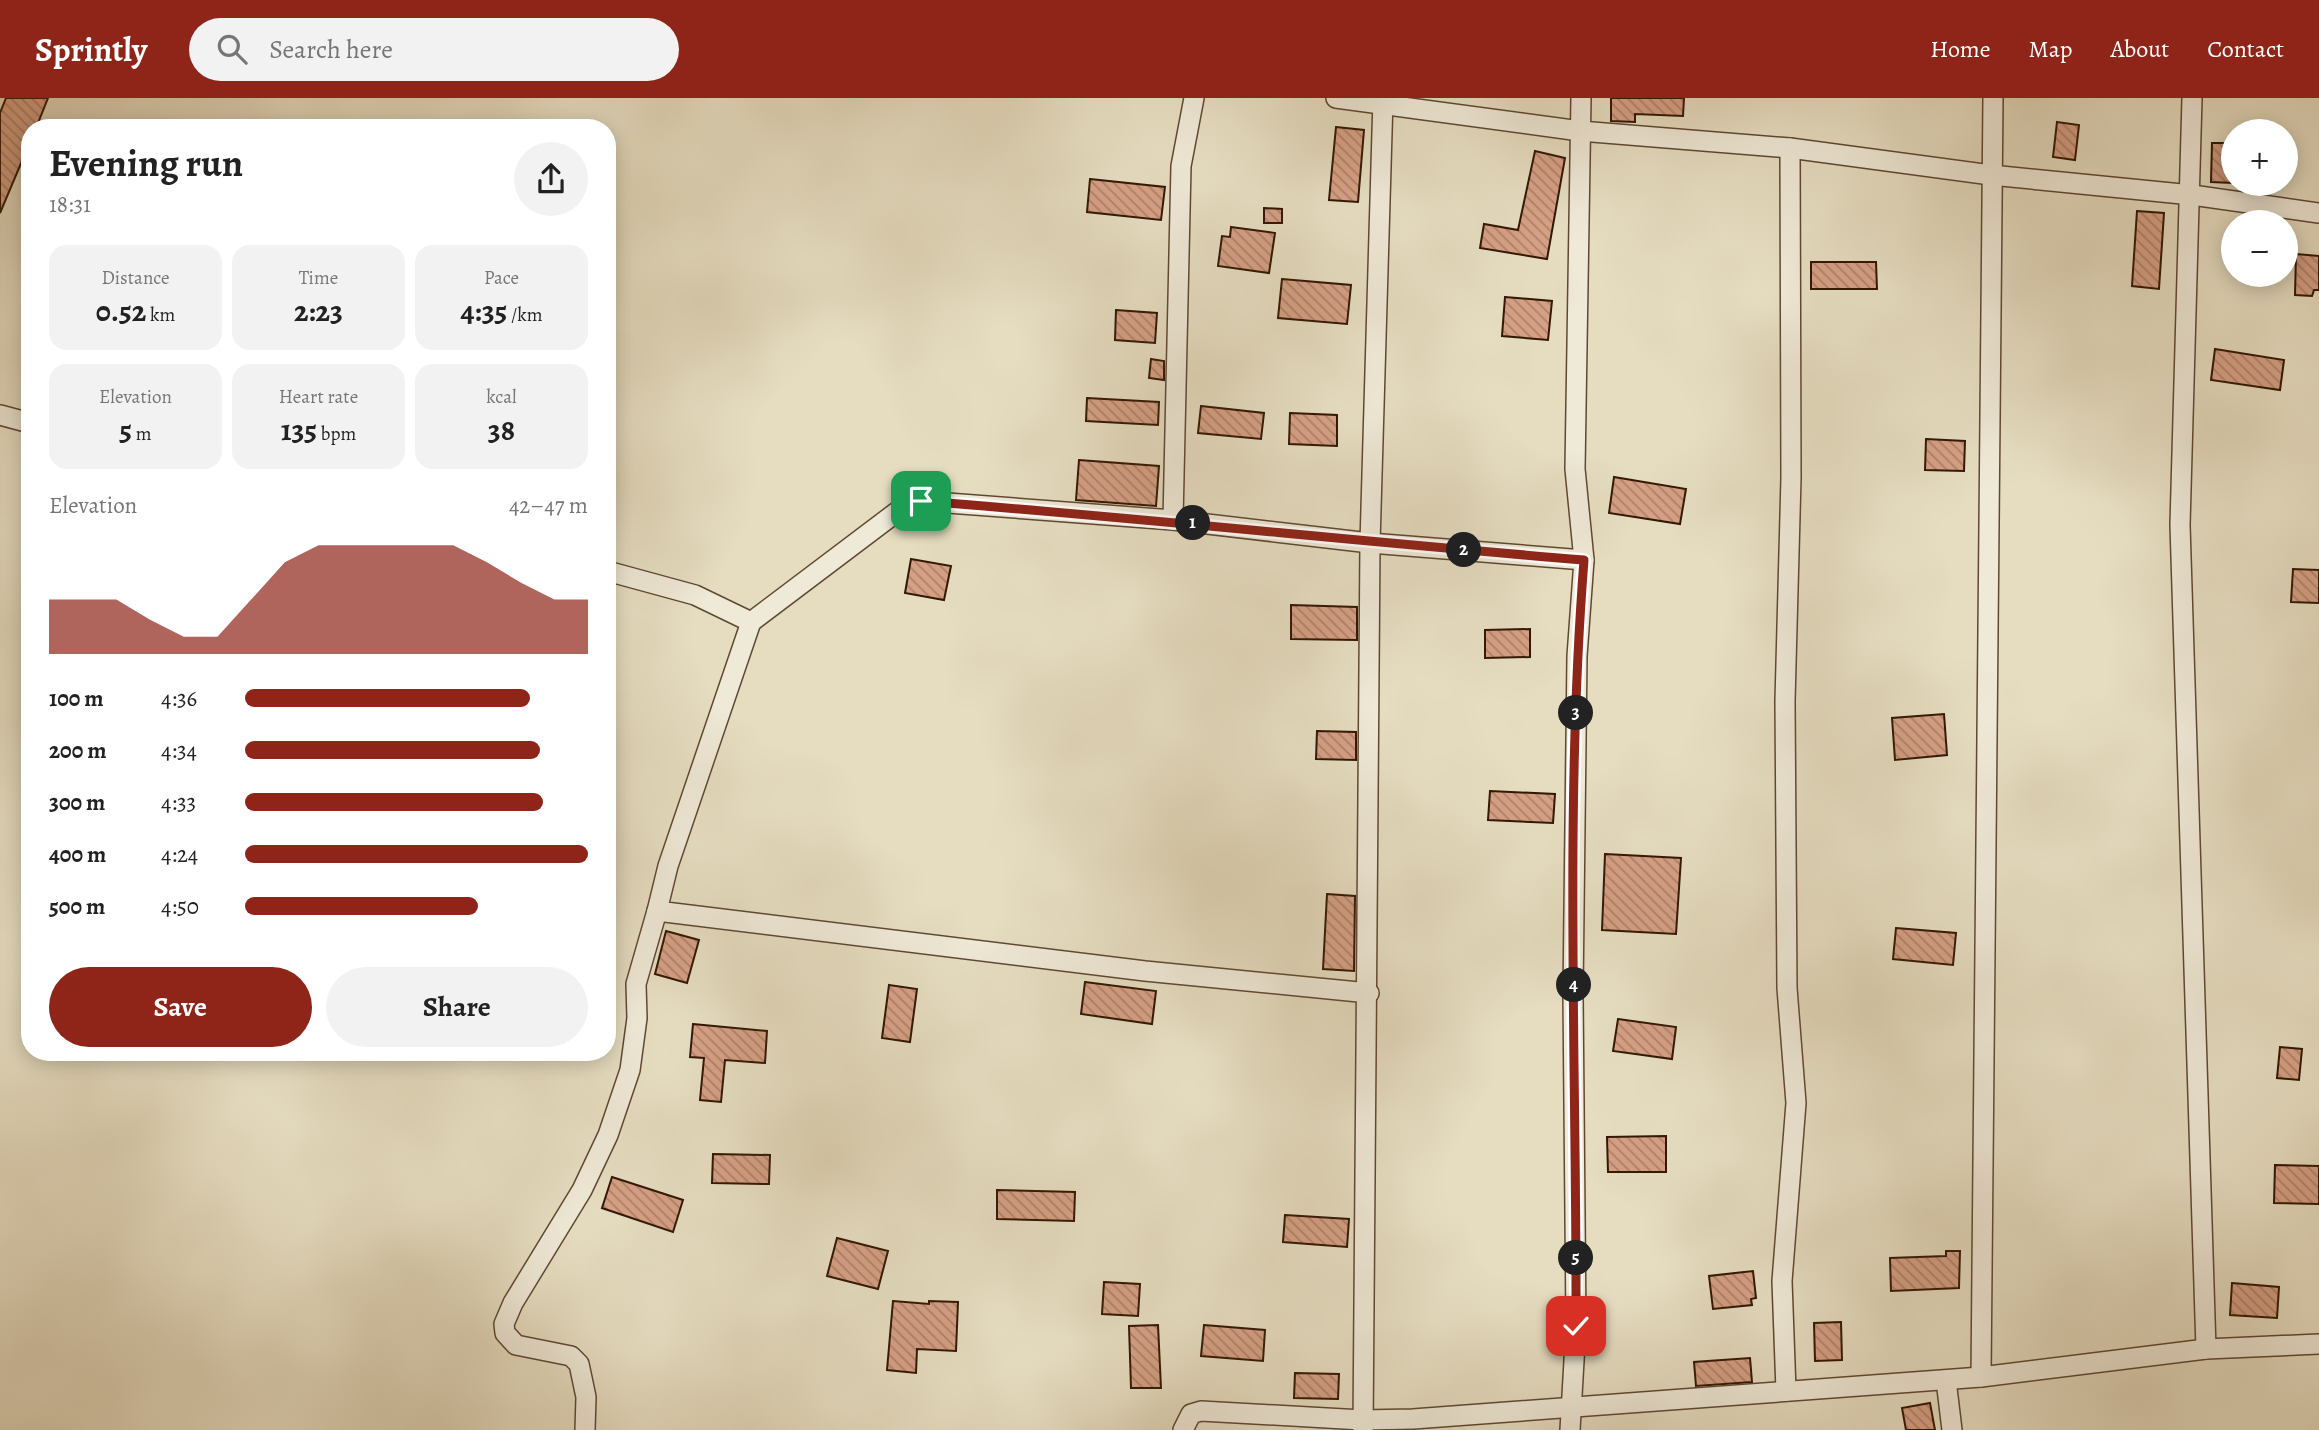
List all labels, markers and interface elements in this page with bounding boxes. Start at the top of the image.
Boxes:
search box [189,18,679,81]
text: Sprintly [35,27,147,72]
icon: search [213,30,251,68]
text: Search here [269,32,393,67]
text: Home [1930,33,1991,65]
text: Map [2029,33,2073,65]
text: About [2111,33,2169,65]
text: Contact [2207,33,2284,65]
map controls [2221,119,2298,287]
button: + [2221,119,2298,196]
text: Evening run [49,137,243,189]
button: share [514,142,588,216]
text: 18:31 [49,189,91,220]
button: − [2221,210,2298,287]
text: Distance [101,265,170,291]
text: Time [299,265,338,291]
text: Pace [484,265,519,291]
text: 0.52 [96,291,146,331]
text: 2:23 [294,291,343,331]
text: 4:35 [460,291,507,331]
text: km [146,302,175,328]
text: /km [507,302,543,328]
text: Elevation [99,384,172,410]
text: Heart rate [279,384,358,410]
text: kcal [486,384,517,410]
text: 5 [119,410,132,450]
text: 135 [281,410,317,450]
text: 38 [488,410,515,450]
text: m [132,421,152,447]
text: bpm [317,421,356,447]
pin [891,471,951,531]
icon: arrive [902,482,940,520]
text: Elevation [49,490,137,521]
text: 42–47 m [509,490,588,521]
pin: 1 [1176,506,1210,540]
text: 1 [1189,509,1196,535]
pin: 2 [1446,532,1482,568]
text: 2 [1459,536,1468,562]
text: 100 m [49,683,104,714]
text: 4:36 [161,683,197,714]
pin: 3 [1558,696,1594,730]
text: 3 [1571,699,1580,725]
text: 200 m [49,735,107,766]
text: 4:34 [161,735,197,766]
text: 300 m [49,787,105,818]
text: 4:33 [161,787,196,818]
text: 400 m [49,839,106,870]
text: 4:24 [161,839,198,870]
text: 500 m [49,891,105,922]
text: 4:50 [161,891,199,922]
button: Save [49,967,312,1047]
button: Share [326,967,588,1047]
pin: 4 [1556,968,1592,1002]
text: 4 [1569,971,1578,997]
pin: 5 [1558,1240,1594,1276]
text: 5 [1571,1244,1580,1270]
pin [1546,1296,1606,1356]
icon: check [1557,1307,1595,1345]

